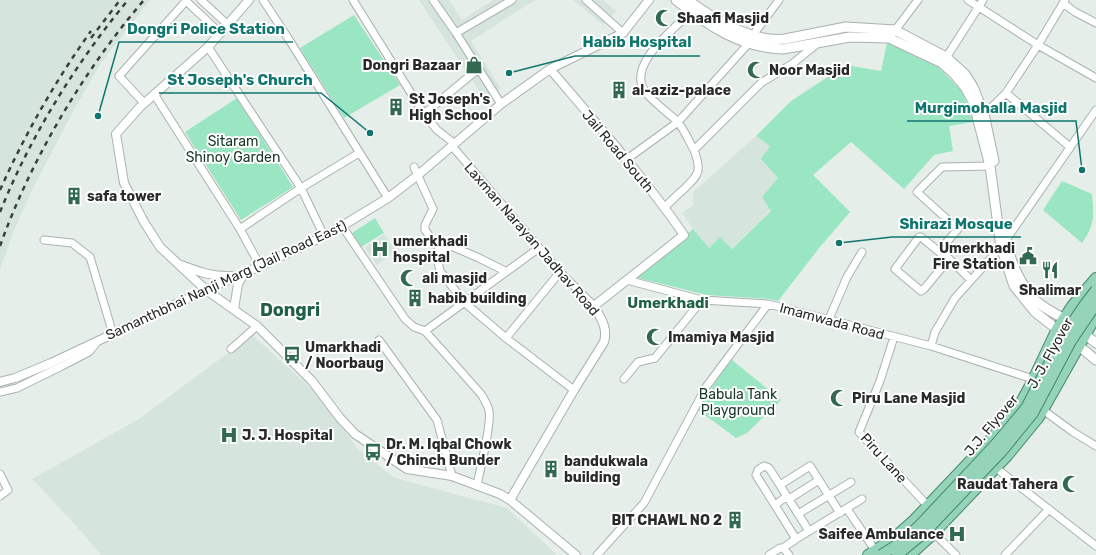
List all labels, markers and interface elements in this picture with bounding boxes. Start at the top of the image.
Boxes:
mosque icon: Shaafi Masjid [654,8,674,28]
place label: Shaafi Masjid [677,10,769,27]
callout: Dongri Police Station [119,15,293,42]
text: Dongri Police Station [127,20,285,38]
callout: Habib Hospital [575,29,700,56]
text: Habib Hospital [583,33,691,51]
shop icon: Dongri Bazaar [464,55,484,75]
place label: Dongri Bazaar [362,57,462,74]
mosque icon: Noor Masjid [746,60,766,80]
place label: Noor Masjid [769,62,850,79]
callout: St Joseph's Church [159,66,321,93]
text: St Joseph's Church [167,71,313,89]
building icon: al-aziz-palace [609,80,629,100]
place label: al-aziz-palace [632,82,731,99]
place label: St Joseph's High School [409,91,492,124]
callout: Murgimohalla Masjid [907,94,1076,121]
building icon: St Joseph's High School [386,97,406,117]
text: Murgimohalla Masjid [915,99,1067,117]
street label: Jail Road South [578,107,657,196]
park label: Sitaram Shinoy Garden [186,133,280,166]
street label: Laxman Narayan Jadhav Road [460,159,603,319]
building icon: safa tower [64,186,84,206]
place label: safa tower [87,188,162,205]
callout: Shirazi Mosque [892,210,1021,237]
text: Shirazi Mosque [899,215,1013,233]
street label: Samanthbhai Nanji Marg (Jail Road East) [103,217,349,344]
place label: umerkhadi hospital [393,233,468,266]
hospital icon: umerkhadi hospital [370,239,390,259]
place label: Umerkhadi Fire Station [933,240,1015,273]
public building icon: Umerkhadi Fire Station [1018,246,1038,266]
restaurant icon: Shalimar [1040,260,1060,280]
mosque icon: ali masjid [399,268,419,288]
place label: ali masjid [422,270,487,287]
place label: Shalimar [1019,282,1082,299]
building icon: habib building [405,288,425,308]
place label: habib building [428,290,527,307]
district label: Umerkhadi [627,294,709,312]
district label: Dongri [260,299,320,321]
street label: Imamwada Road [778,299,886,344]
street label: J. J. Flyover [1024,314,1077,392]
mosque icon: Imamiya Masjid [645,327,665,347]
place label: Imamiya Masjid [668,329,775,346]
place label: Umarkhadi / Noorbaug [305,339,384,372]
bus stop icon: Umarkhadi / Noorbaug [282,345,302,365]
park label: Babula Tank Playground [699,386,778,419]
mosque icon: Piru Lane Masjid [829,388,849,408]
place label: Piru Lane Masjid [852,390,966,407]
street label: J.J. Flyover [961,391,1022,460]
hospital icon: J. J. Hospital [219,425,239,445]
place label: J. J. Hospital [242,427,333,444]
street label: Piru Lane [857,430,911,487]
place label: Dr. M. Iqbal Chowk / Chinch Bunder [386,436,513,469]
bus stop icon: Dr. M. Iqbal Chowk / Chinch Bunder [363,442,383,462]
place label: bandukwala building [564,453,648,486]
building icon: bandukwala building [541,459,561,479]
mosque icon: Raudat Tahera [1061,474,1081,494]
place label: Raudat Tahera [957,476,1058,493]
building icon: BIT CHAWL NO 2 [725,510,745,530]
place label: BIT CHAWL NO 2 [611,512,722,529]
hospital icon: Saifee Ambulance [947,524,967,544]
place label: Saifee Ambulance [819,526,944,543]

